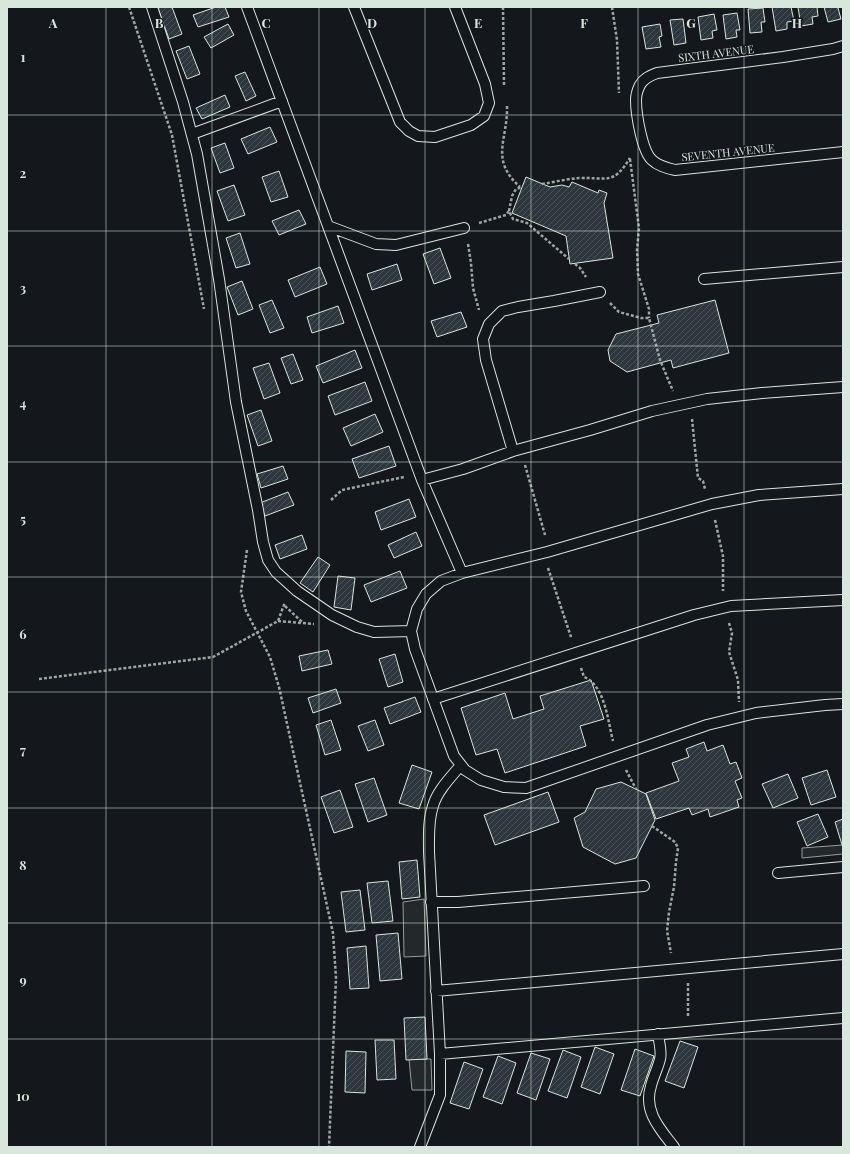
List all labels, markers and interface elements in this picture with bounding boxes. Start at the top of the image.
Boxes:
text: A [48,14,58,31]
text: B [155,14,164,31]
text: C [261,14,271,31]
text: D [367,14,377,31]
text: E [474,14,482,31]
text: F [580,14,588,31]
text: G [686,14,696,31]
text: H [792,14,802,31]
street label: SIXTH AVENUE [677,41,755,65]
text: 1 [21,48,26,65]
street label: SEVENTH AVENUE [681,140,776,164]
text: 2 [20,164,27,181]
text: 3 [20,279,26,296]
text: 4 [20,394,27,411]
text: 5 [20,510,26,527]
text: 6 [19,625,27,642]
text: 7 [20,741,26,758]
text: 8 [19,856,27,873]
text: 9 [19,971,27,988]
text: 10 [16,1087,30,1104]

